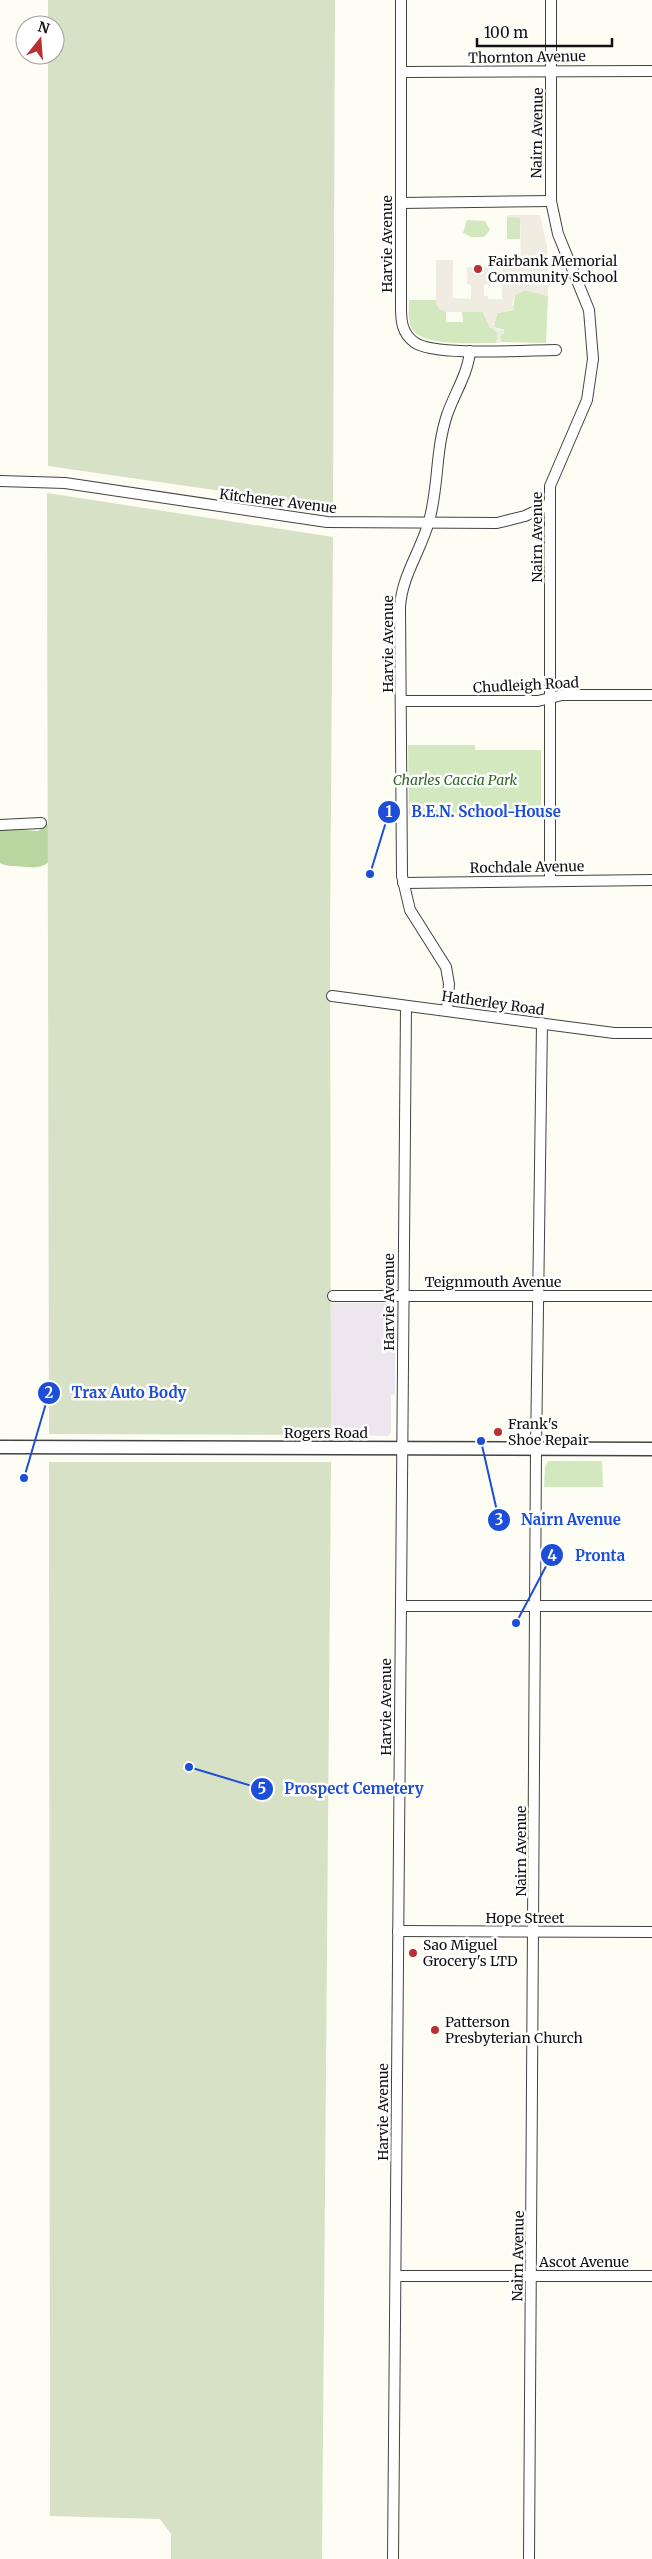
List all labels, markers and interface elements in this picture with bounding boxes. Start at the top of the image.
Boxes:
north arrow [15,15,65,65]
scale bar [477,15,612,47]
text: N [36,17,52,38]
text: 100 m [484,23,528,42]
street label: Thornton Avenue [468,47,586,67]
street label: Nairn Avenue [527,87,547,179]
street label: Harvie Avenue [378,195,396,293]
place label: Fairbank Memorial Community School [488,252,618,286]
marker: Fairbank Memorial Community School [472,263,484,275]
street label: Kitchener Avenue [218,485,338,517]
street label: Nairn Avenue [528,492,546,582]
street label: Harvie Avenue [379,595,397,693]
street label: Chudleigh Road [473,673,580,697]
park label: Charles Caccia Park [393,771,518,789]
callout: B.E.N. School-House [377,797,571,827]
text: 1 [386,802,393,821]
text: B.E.N. School-House [411,802,561,821]
street label: Rochdale Avenue [470,857,584,877]
street label: Hatherley Road [441,987,546,1019]
street label: Harvie Avenue [380,1253,398,1351]
street label: Teignmouth Avenue [425,1273,561,1291]
callout: Trax Auto Body [37,1378,197,1408]
text: 2 [45,1383,54,1402]
text: Trax Auto Body [72,1383,187,1402]
place label: Frank's Shoe Repair [508,1415,589,1449]
street label: Rogers Road [284,1424,368,1442]
marker: Frank's Shoe Repair [492,1426,504,1438]
callout: Nairn Avenue [486,1505,631,1535]
text: 3 [495,1510,503,1529]
text: Nairn Avenue [521,1510,621,1529]
callout: Pronta [540,1540,635,1570]
text: 4 [547,1546,557,1565]
text: Pronta [575,1546,626,1565]
street label: Harvie Avenue [377,1658,395,1756]
callout: Prospect Cemetery [250,1774,434,1804]
text: 5 [258,1779,266,1798]
text: Prospect Cemetery [284,1779,424,1798]
street label: Nairn Avenue [512,1806,530,1896]
street label: Hope Street [486,1909,565,1927]
place label: Sao Miguel Grocery's LTD [423,1936,518,1970]
marker: Sao Miguel Grocery's LTD [407,1947,419,1959]
place label: Patterson Presbyterian Church [445,2013,583,2047]
marker: Patterson Presbyterian Church [429,2024,441,2036]
street label: Harvie Avenue [374,2063,392,2161]
street label: Nairn Avenue [508,2210,528,2302]
street label: Ascot Avenue [538,2253,629,2271]

